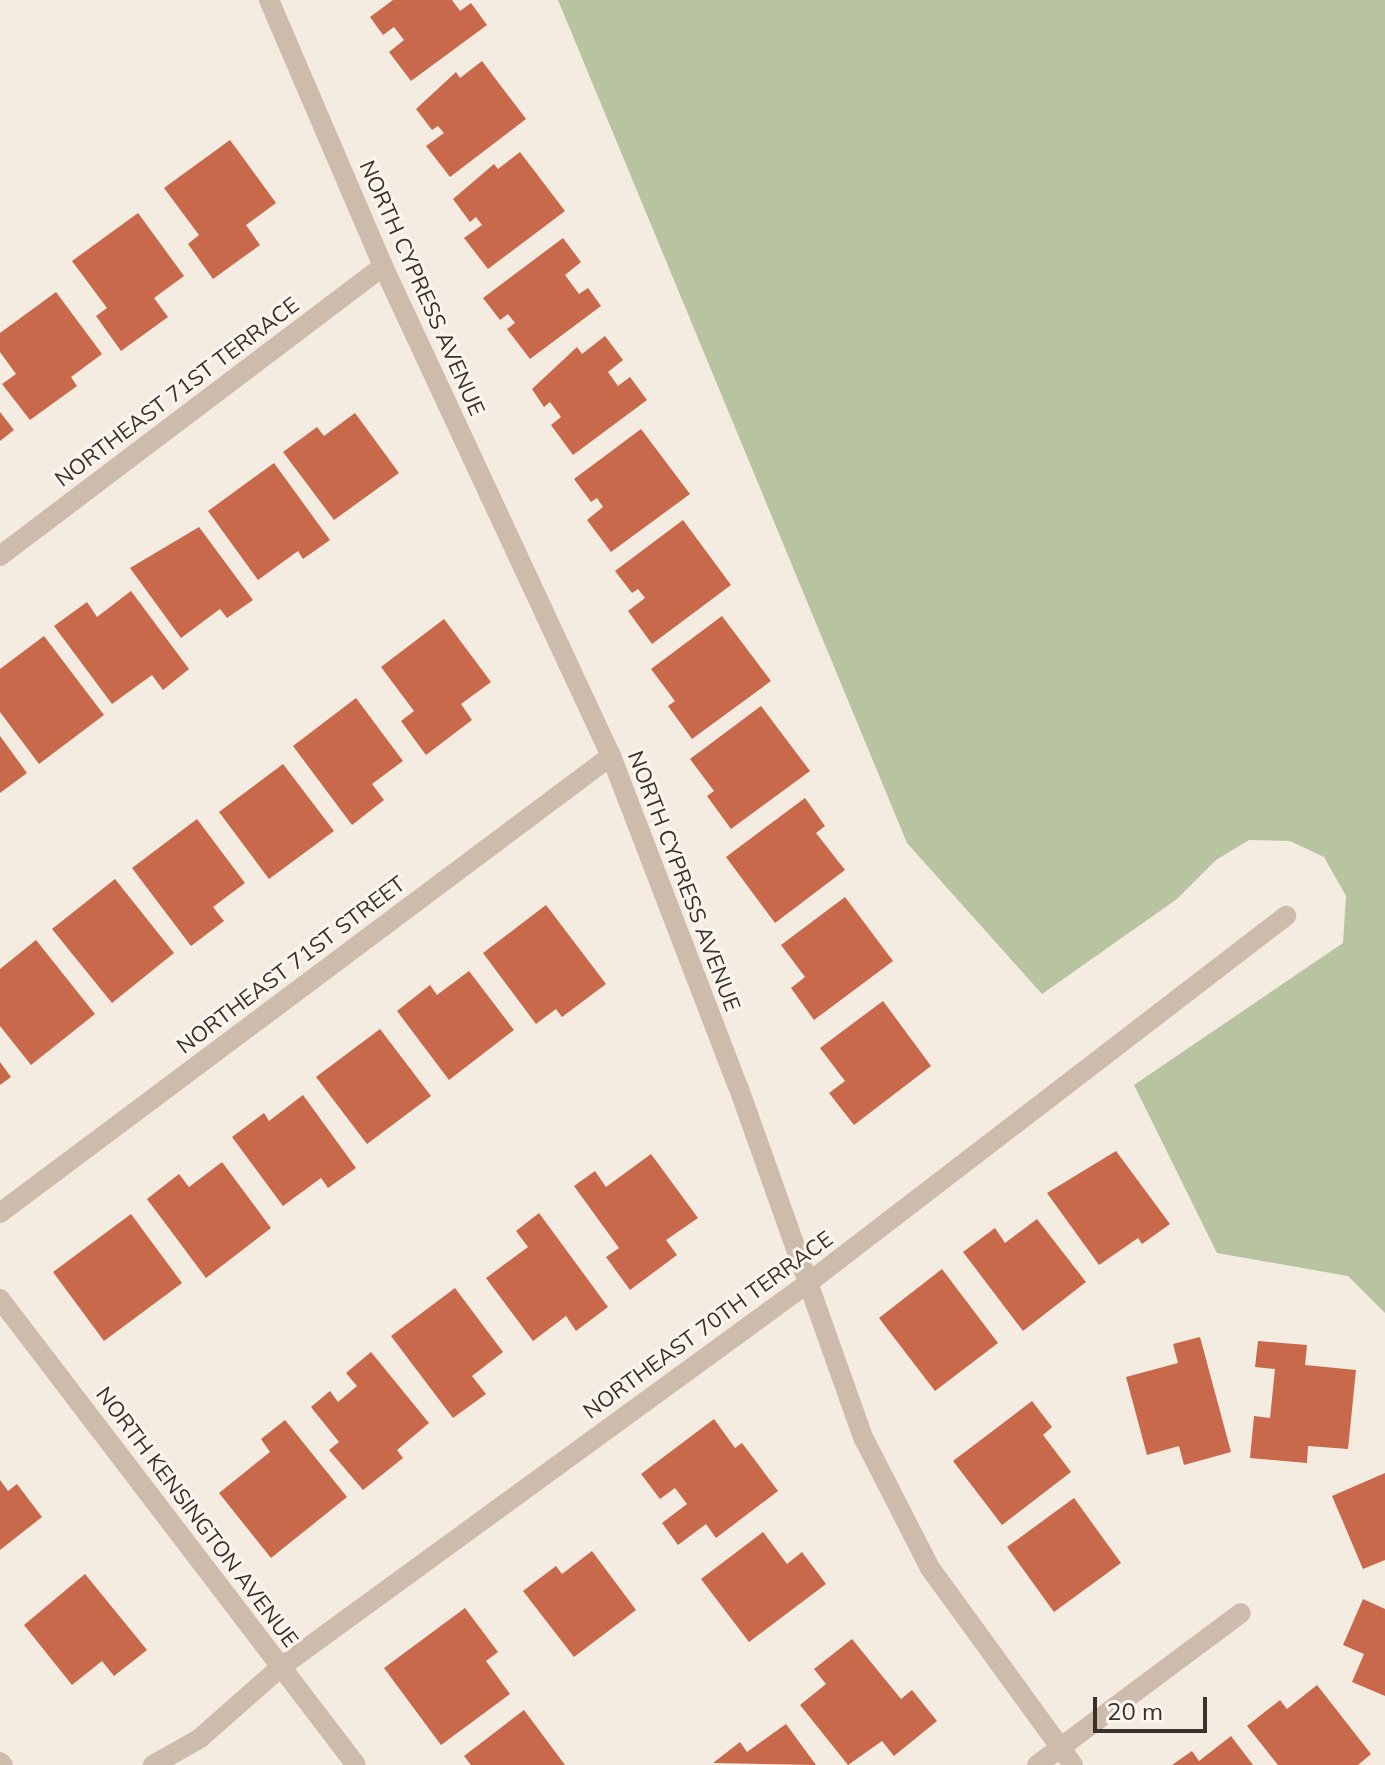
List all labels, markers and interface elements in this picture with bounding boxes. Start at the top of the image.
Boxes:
street label: NORTH CYPRESS AVENUE [354,156,490,420]
street label: NORTHEAST 71ST TERRACE [50,292,304,492]
street label: NORTH CYPRESS AVENUE [622,747,746,1015]
street label: NORTHEAST 71ST STREET [172,871,410,1059]
street label: NORTHEAST 70TH TERRACE [578,1226,838,1424]
street label: NORTH KENSINGTON AVENUE [90,1382,304,1652]
scale bar [1097,1681,1211,1731]
text: 20 m [1107,1696,1163,1726]

